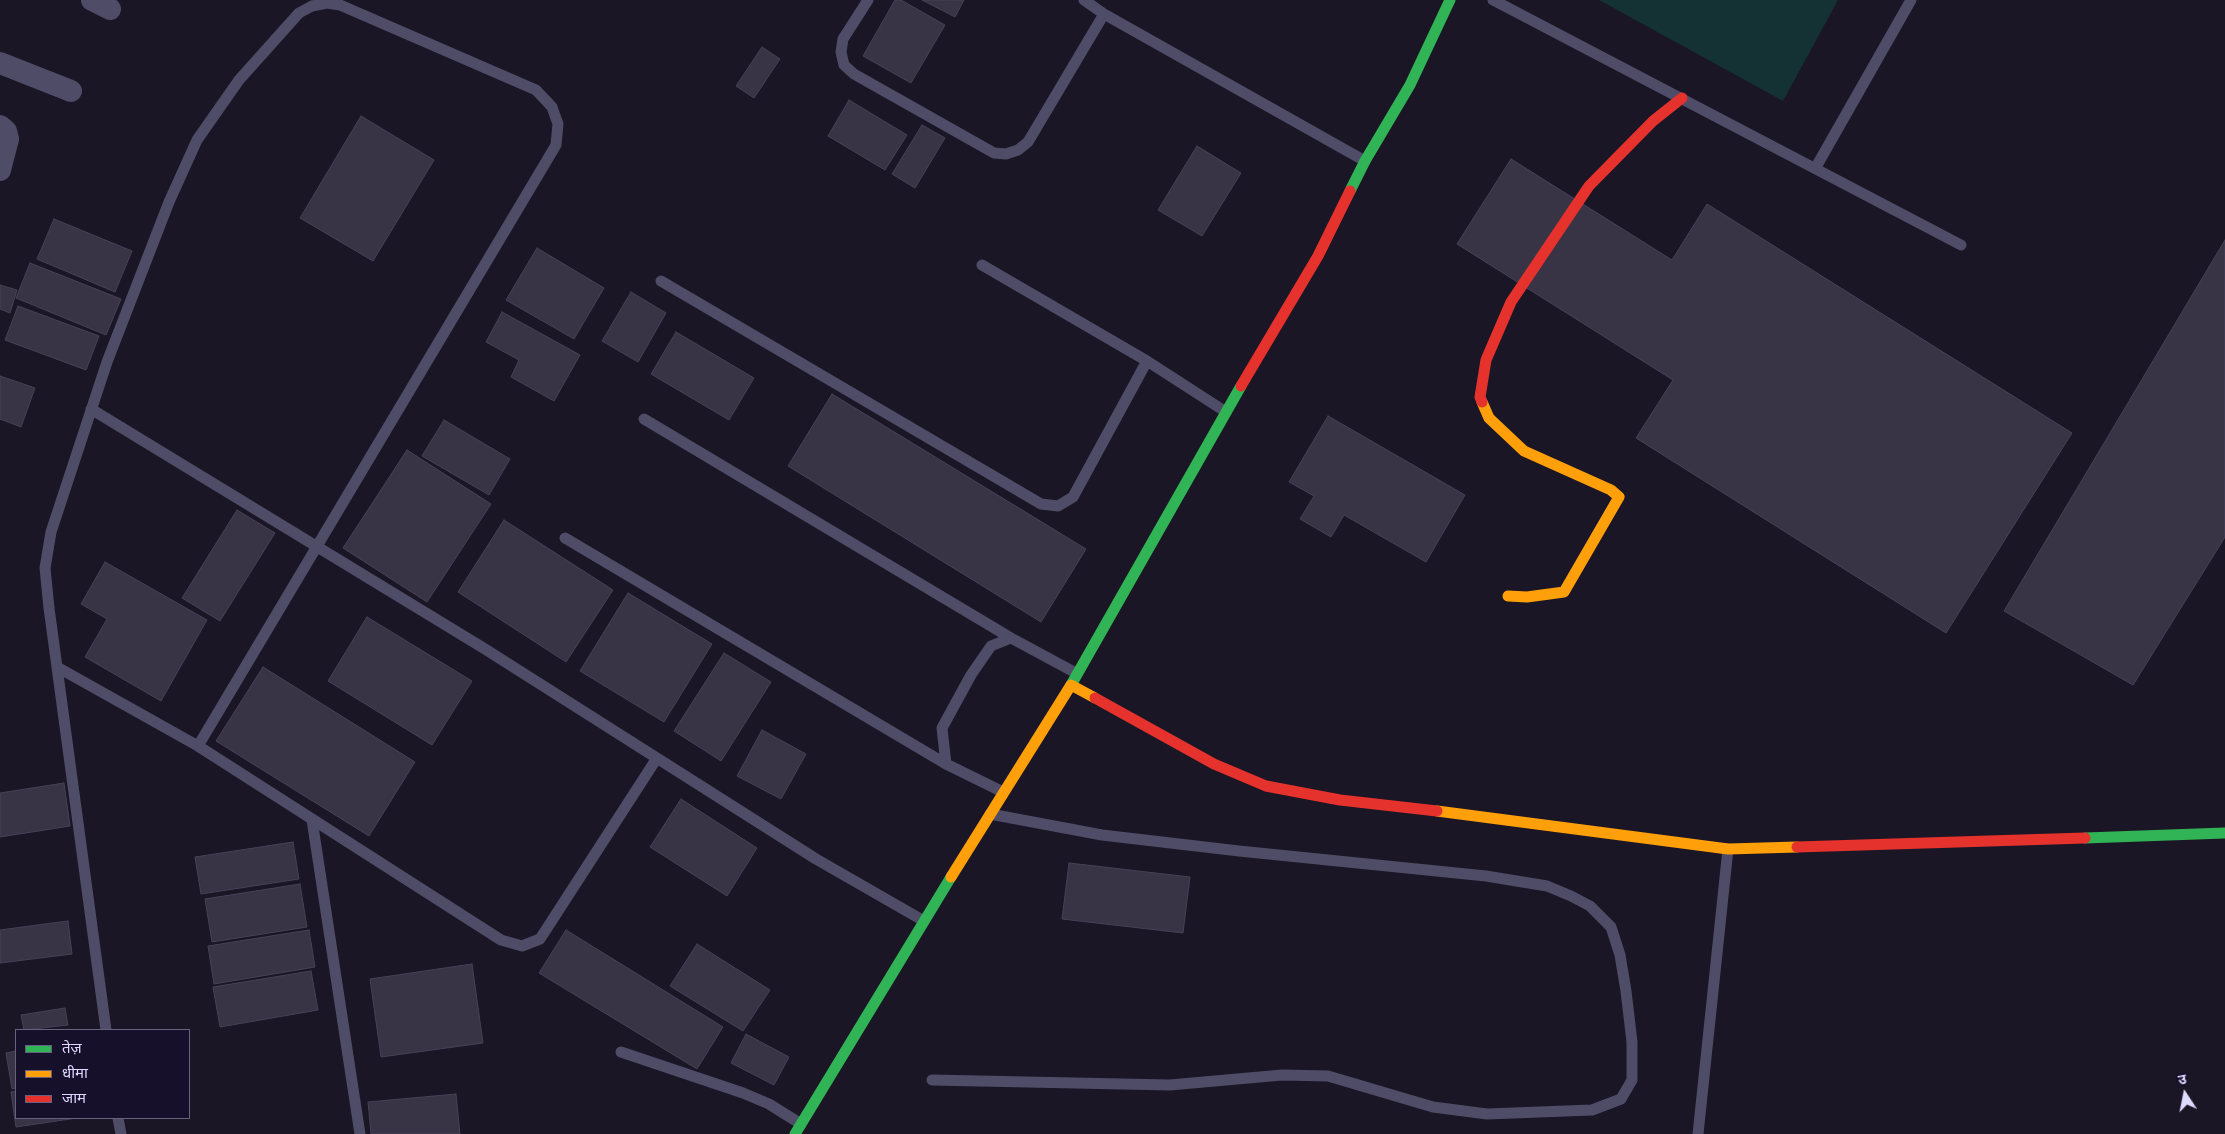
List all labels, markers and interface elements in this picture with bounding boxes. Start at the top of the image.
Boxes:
legend [15,1029,190,1119]
text: तेज़ [62,1038,82,1056]
text: धीमा [62,1063,88,1081]
north arrow [2160,1069,2210,1119]
text: उ [2176,1070,2188,1088]
text: जाम [62,1088,86,1106]

